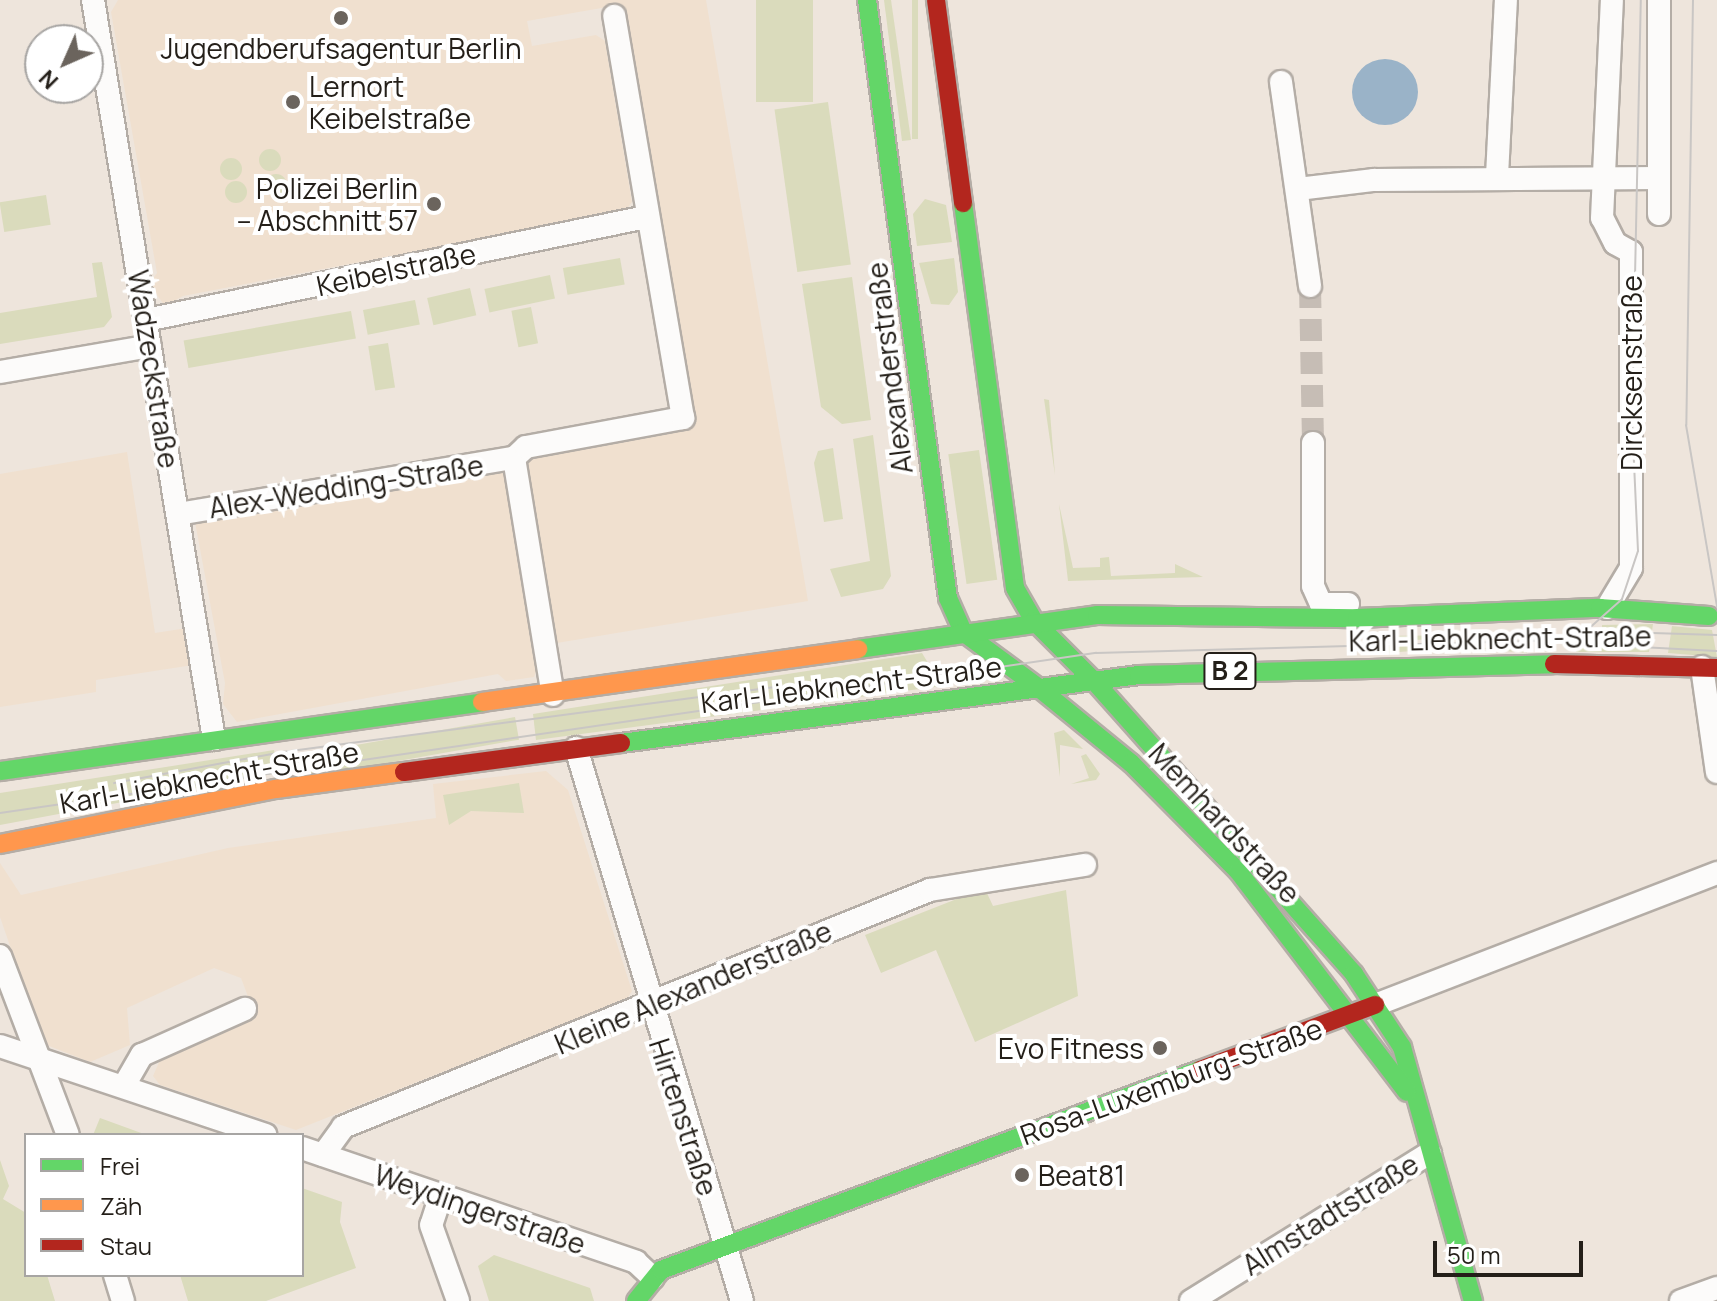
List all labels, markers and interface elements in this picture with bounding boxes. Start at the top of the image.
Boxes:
marker: Jugendberufsagentur Berlin [332,9,350,27]
north arrow [24,24,104,104]
place label: Jugendberufsagentur Berlin [160,31,522,65]
text: N [32,63,65,96]
place label: Lernort Keibelstraße [309,69,471,135]
marker: Lernort Keibelstraße [284,93,302,111]
place label: Polizei Berlin – Abschnitt 57 [237,171,418,237]
marker: Polizei Berlin – Abschnitt 57 [425,195,443,213]
street label: Keibelstraße [313,236,479,302]
street label: Alexanderstraße [859,260,919,476]
street label: Wadzeckstraße [122,267,186,471]
street label: Dircksenstraße [1614,275,1648,471]
street label: Alex-Wedding-Straße [206,448,486,524]
street label: Karl-Liebknecht-Straße [1348,619,1652,657]
street label: Karl-Liebknecht-Straße [699,649,1003,719]
road number: B 2 [1202,649,1258,693]
street label: Karl-Liebknecht-Straße [57,734,361,820]
street label: Memhardstraße [1142,736,1308,910]
street label: Kleine Alexanderstraße [549,913,837,1061]
street label: Rosa-Luxemburg-Straße [1016,1011,1326,1151]
place label: Evo Fitness [998,1031,1144,1065]
street label: Hirtenstraße [643,1034,725,1200]
marker: Evo Fitness [1151,1039,1169,1057]
legend [24,1133,304,1277]
street label: Almstadtstraße [1236,1146,1424,1282]
text: Frei [100,1149,140,1182]
street label: Weydingerstraße [370,1157,590,1261]
place label: Beat81 [1038,1158,1125,1192]
marker: Beat81 [1013,1166,1031,1184]
text: Zäh [100,1189,142,1222]
scale bar [1437,1225,1587,1275]
text: Stau [100,1229,152,1262]
text: 50 m [1447,1238,1501,1271]

